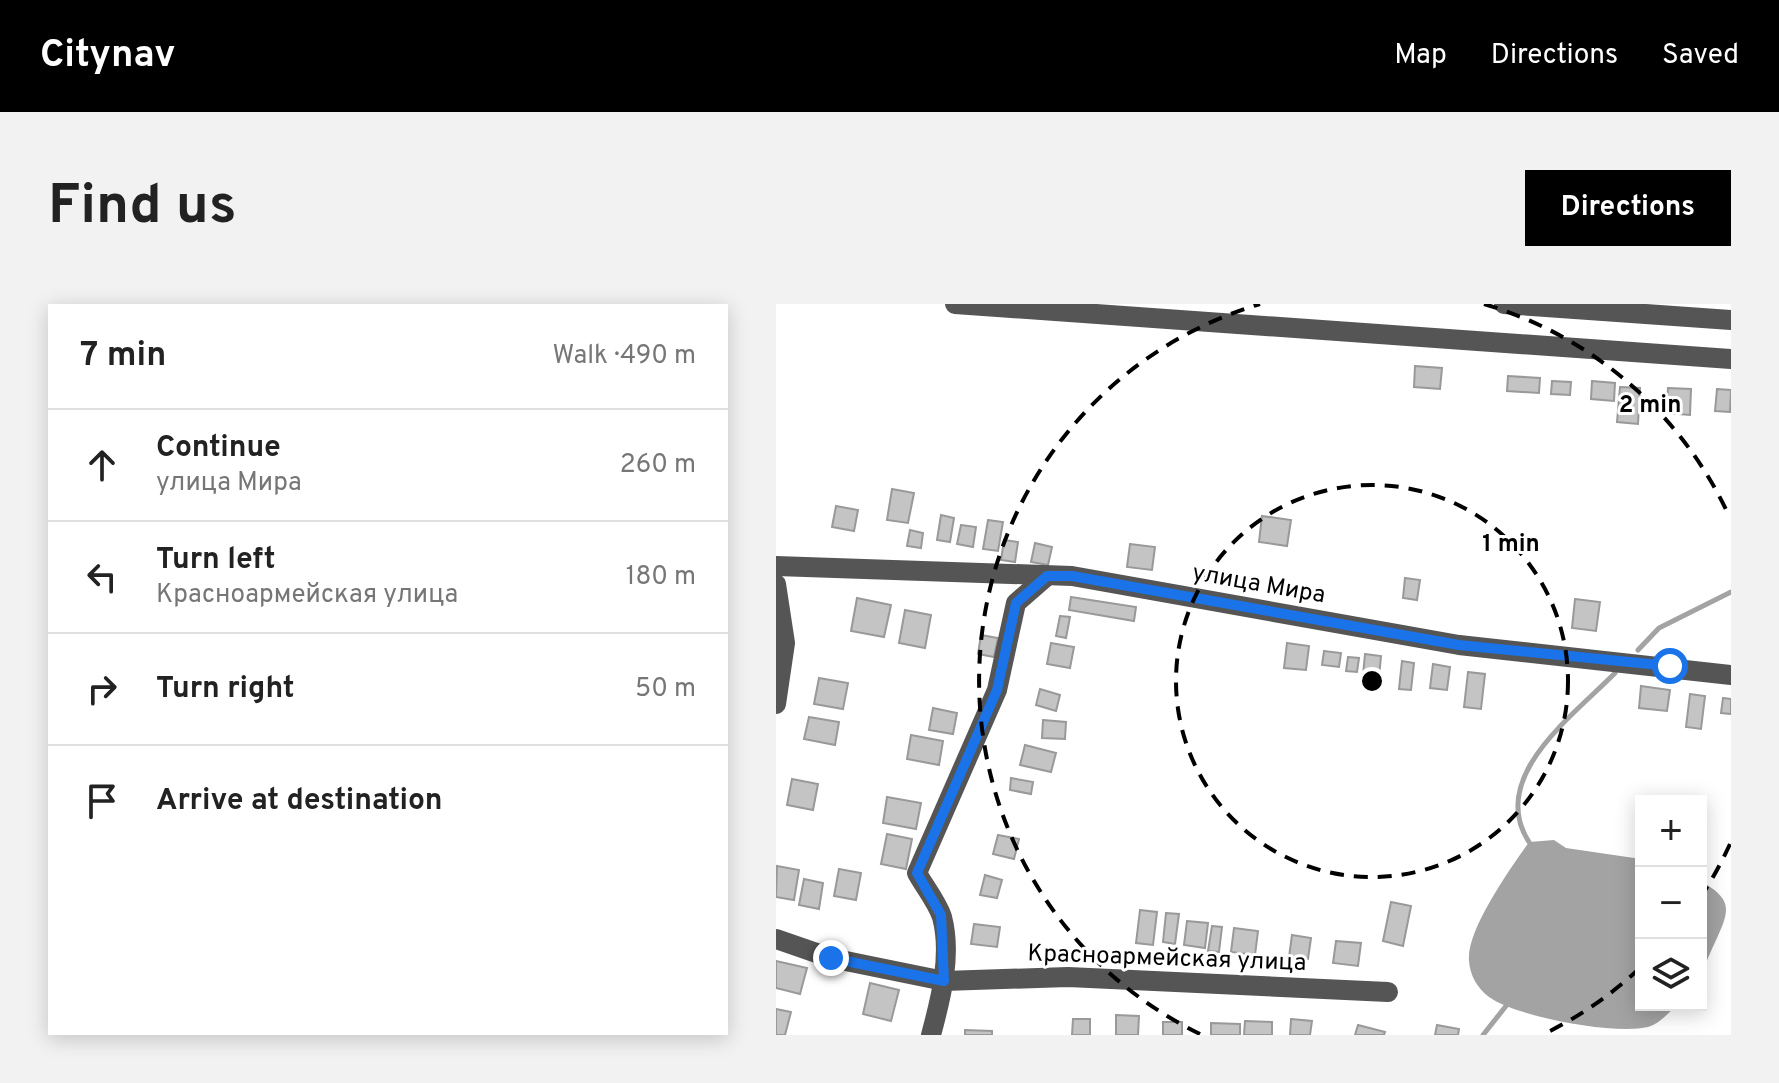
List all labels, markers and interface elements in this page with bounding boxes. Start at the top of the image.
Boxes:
text: Citynav [40,32,176,81]
text: Map [1394,38,1447,74]
text: Directions [1491,38,1618,74]
text: Saved [1662,38,1739,74]
button: Directions [1525,170,1731,246]
text: Find us [48,173,237,243]
text: 7 min [80,335,166,378]
text: Walk · 490 m [552,340,696,373]
text: 2 min [1619,391,1681,421]
text: Continue [156,430,281,467]
icon: ahead [80,443,124,487]
text: 260 m [620,449,696,482]
text: улица Мира [156,467,302,500]
text: 1 min [1482,530,1540,560]
text: Turn left [156,542,276,579]
icon: left [80,555,124,599]
street label: улица Мира [1190,559,1328,611]
text: 180 m [626,561,696,594]
text: Красноармейская улица [156,579,458,612]
route start [1652,648,1688,684]
icon: right [80,667,124,711]
centre of rings [1358,667,1386,695]
text: Turn right [156,671,294,708]
text: 50 m [635,673,696,706]
icon: arrive [80,779,124,823]
text: Arrive at destination [156,783,442,820]
map controls [1635,795,1707,1011]
button: + [1635,795,1707,867]
button: − [1635,867,1707,939]
street label: Красноармейская улица [1027,939,1307,979]
button: layers [1635,939,1707,1011]
route end [813,940,849,976]

